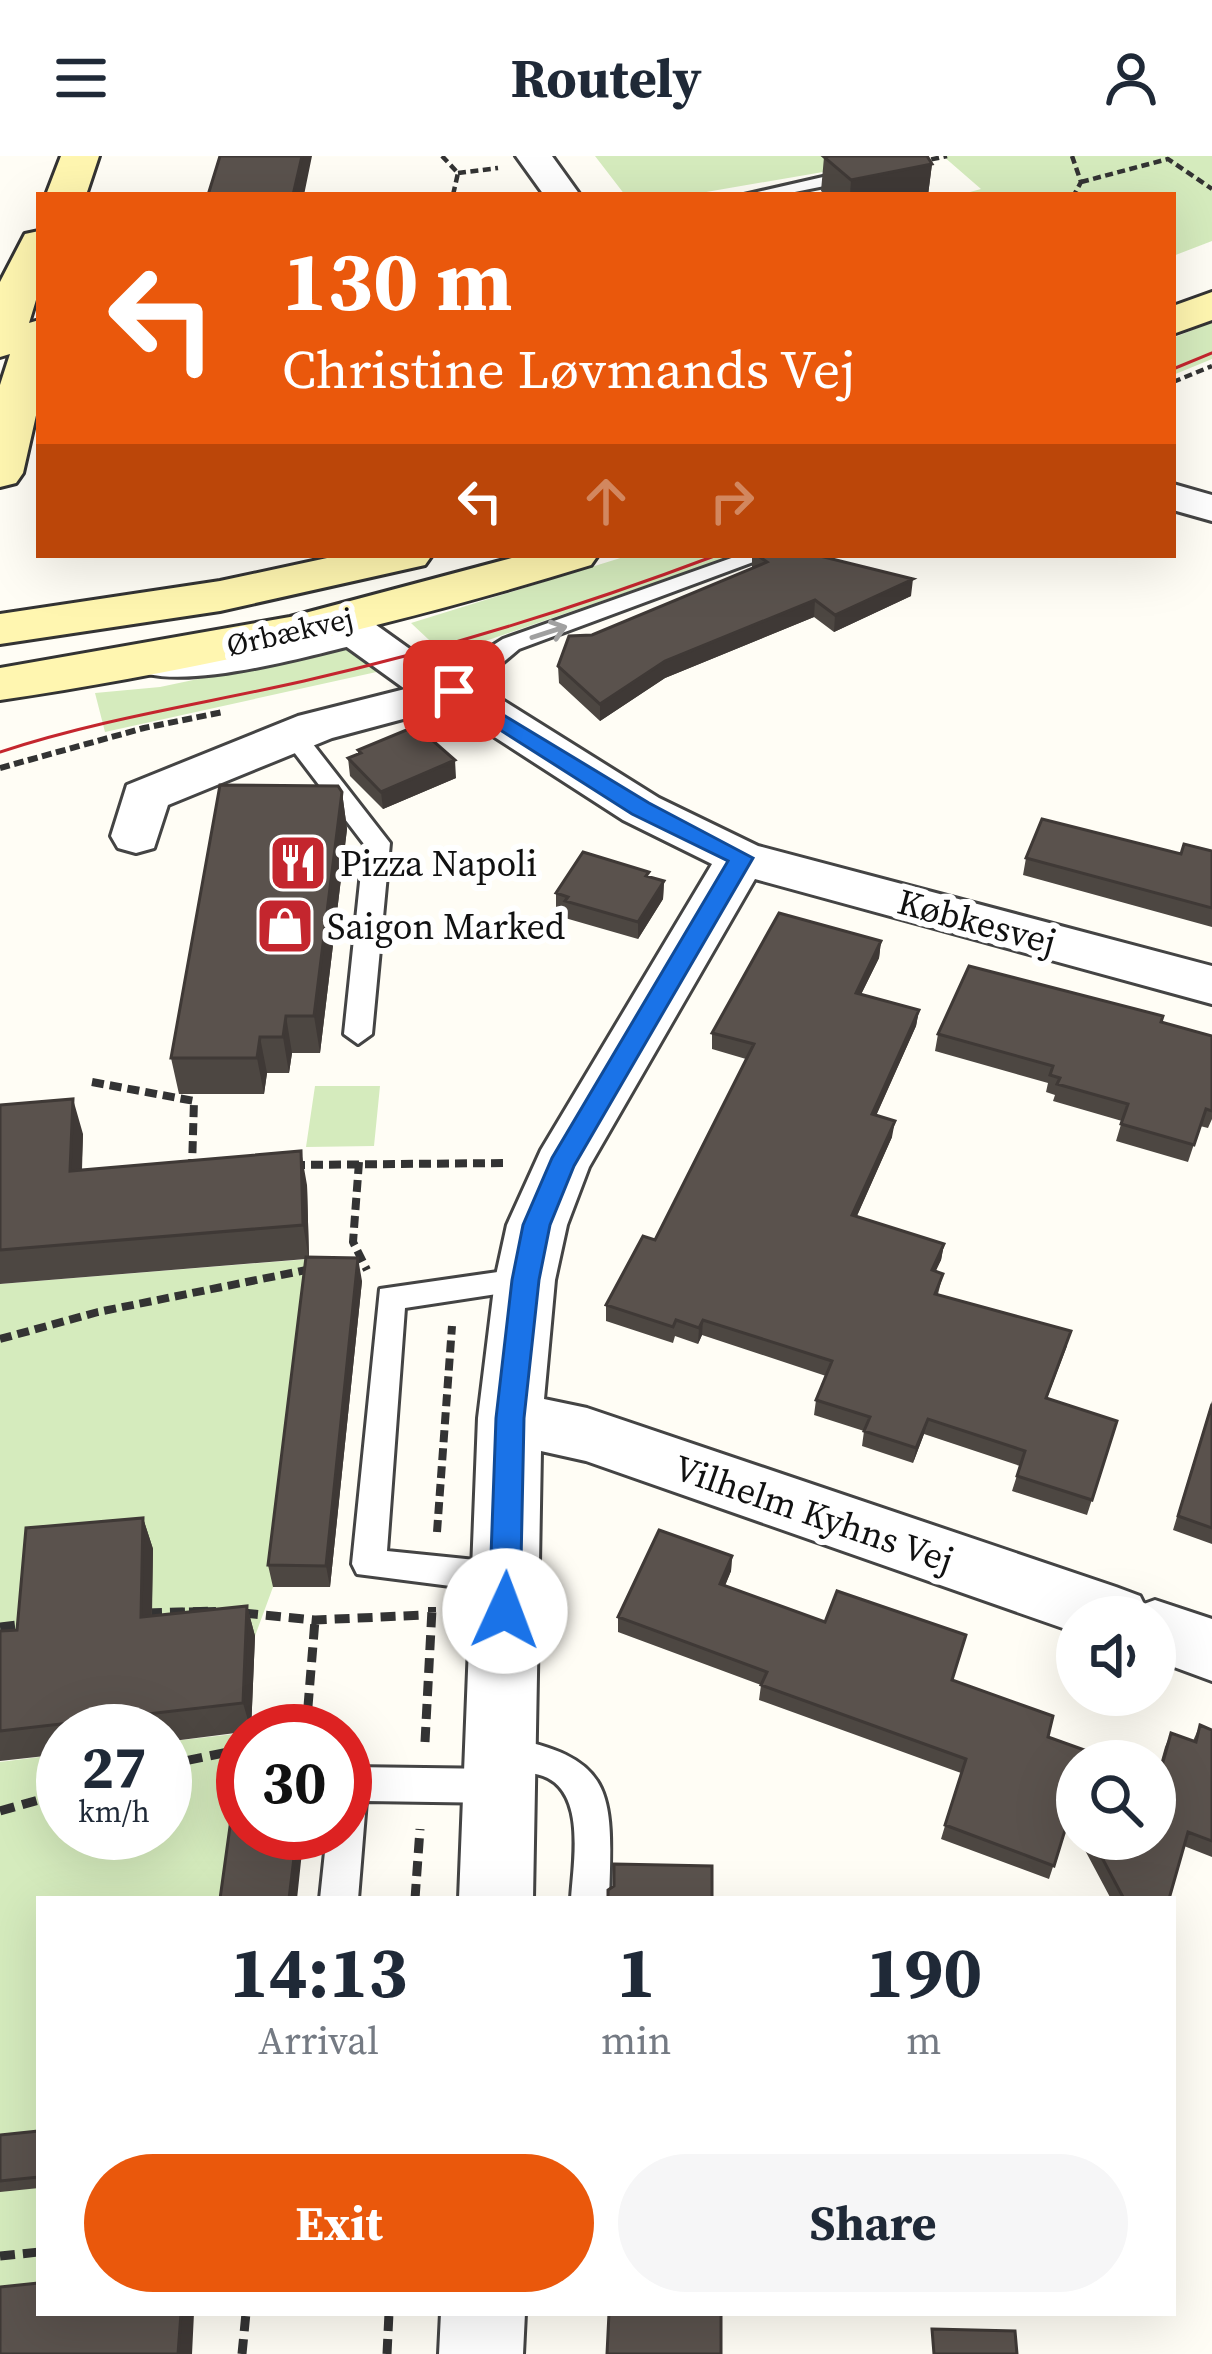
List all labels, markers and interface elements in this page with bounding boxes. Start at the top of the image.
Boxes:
text: Routely [510,41,702,115]
icon: menu [48,45,114,111]
icon: person [1098,45,1164,111]
text: 130 m [282,223,513,338]
icon: left [84,240,240,396]
text: Christine Løvmands Vej [282,332,855,406]
icon: left [447,468,513,534]
icon: ahead [573,468,639,534]
icon: right [699,468,765,534]
street label: Ørbækvej [223,597,357,666]
one-way arrow [530,619,568,641]
pin [403,640,505,742]
icon: arrive [421,658,487,724]
restaurant icon: Pizza Napoli [267,832,329,894]
place label: Pizza Napoli [340,839,537,888]
street label: Købkesvej [892,877,1061,966]
shop icon: Saigon Marked [254,895,316,957]
place label: Saigon Marked [327,902,565,951]
street label: Vilhelm Kyhns Vej [668,1443,960,1584]
position arrow [442,1548,568,1674]
map controls [1056,1596,1176,1860]
button: sound [1056,1596,1176,1716]
speed limit sign: 30 [216,1704,372,1860]
text: 27 [81,1726,147,1808]
button: search [1056,1740,1176,1860]
text: km/h [78,1791,150,1832]
text: 14:13 [230,1922,407,2021]
text: 1 [617,1922,656,2021]
text: 190 [865,1922,982,2021]
text: Arrival [258,2014,379,2067]
text: min [601,2014,672,2067]
text: m [906,2014,941,2067]
button: Exit [84,2154,594,2292]
button: Share [618,2154,1128,2292]

